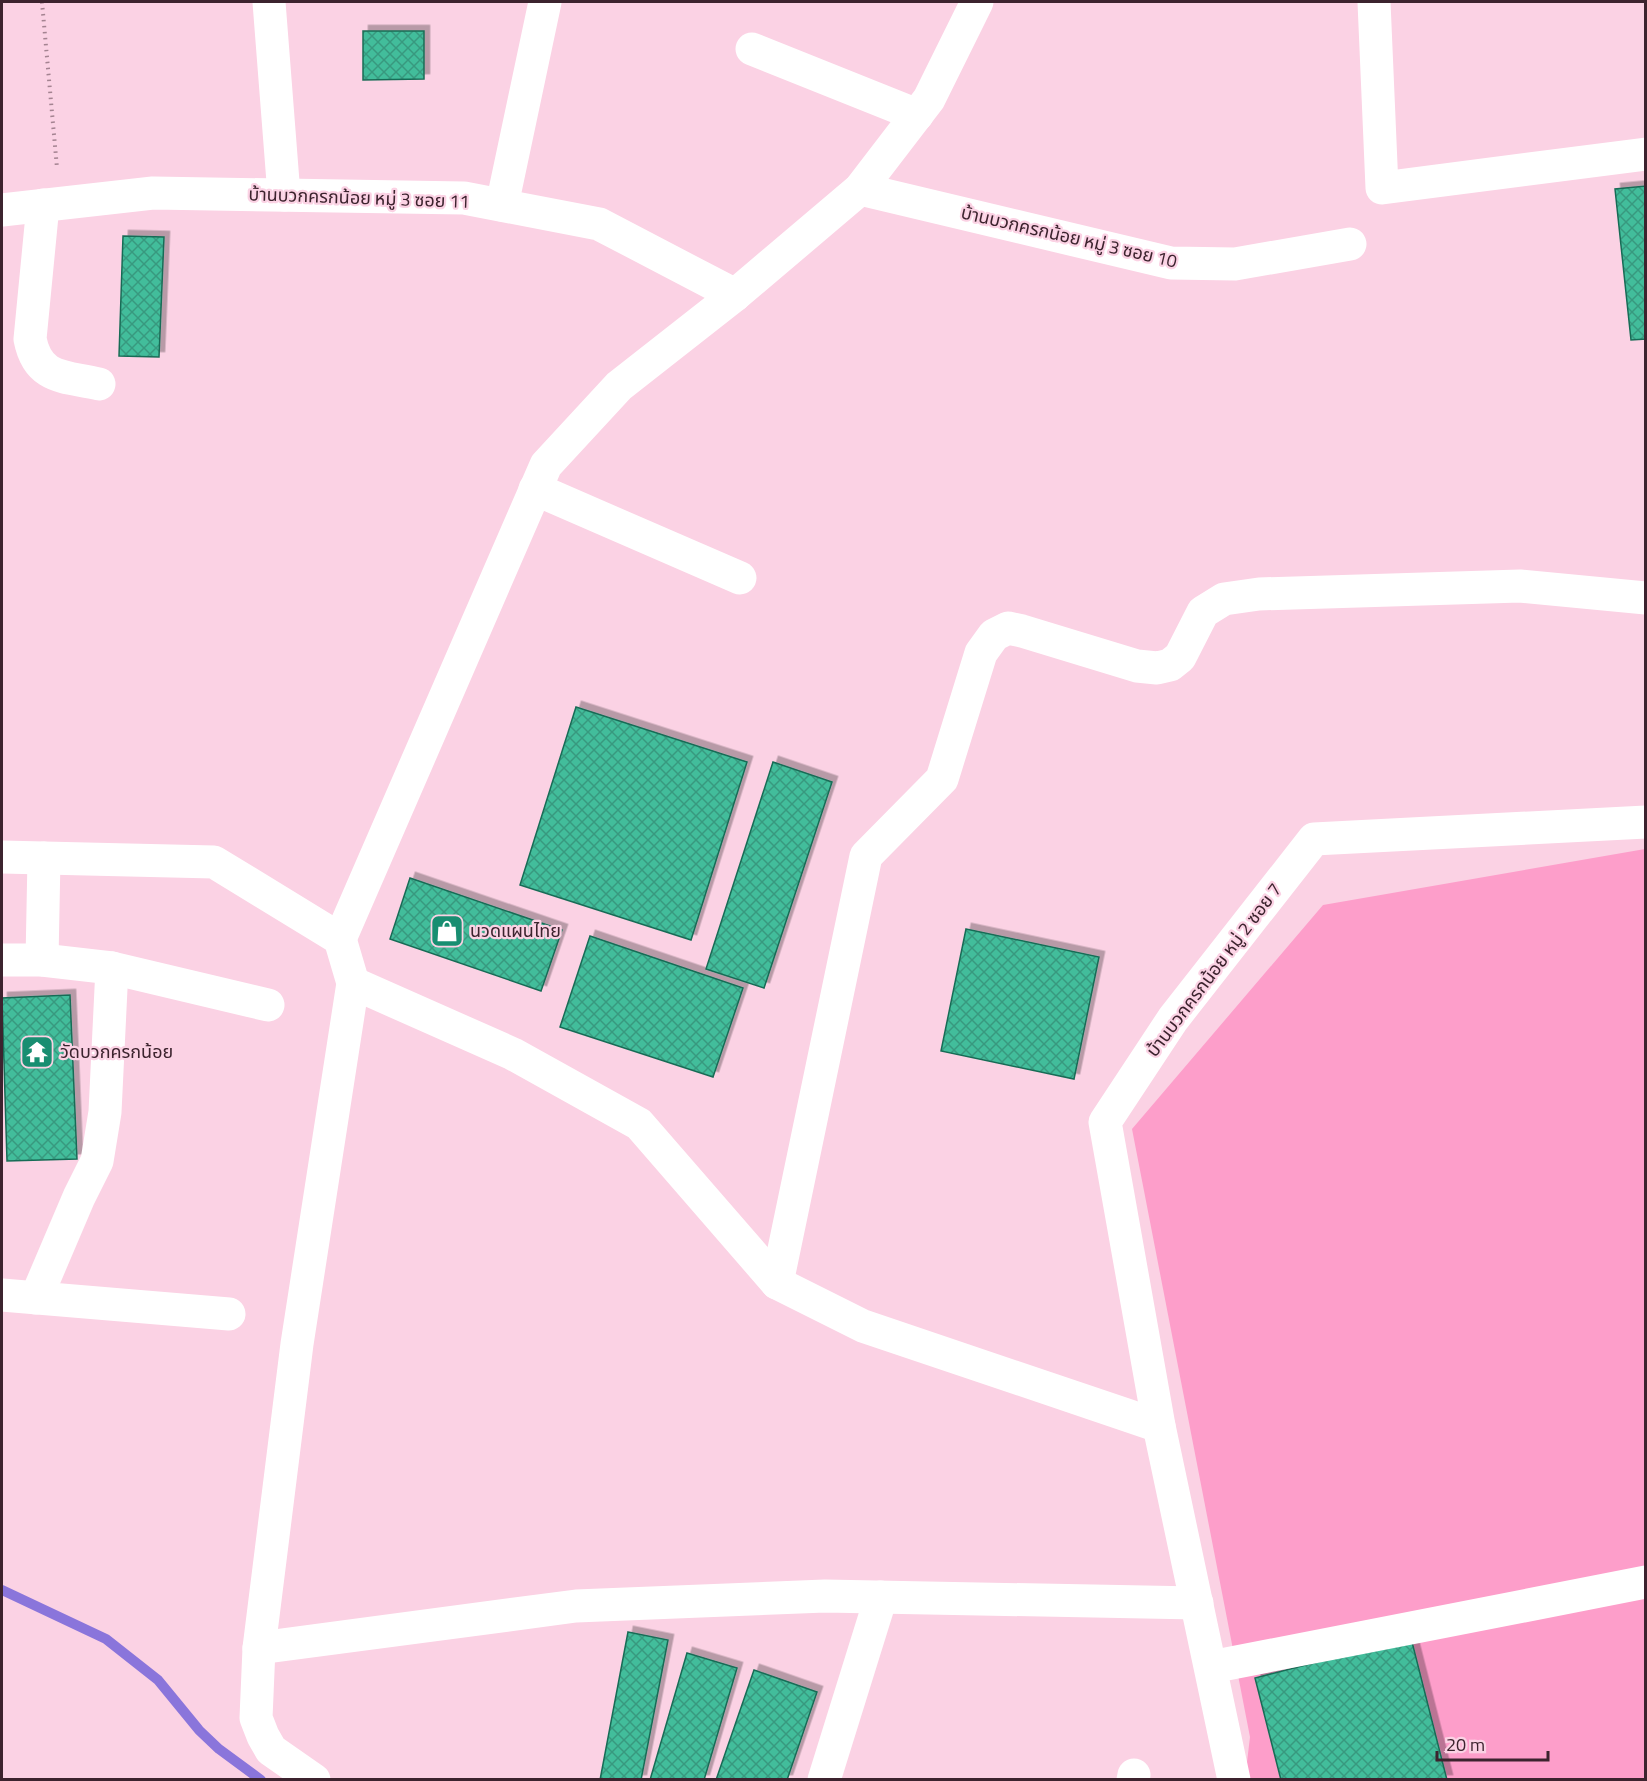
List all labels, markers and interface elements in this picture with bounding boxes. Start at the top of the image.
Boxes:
street label: บ้านบวกครกน้อย หมู่ 3 ซอย 11 [248,180,470,215]
street label: บ้านบวกครกน้อย หมู่ 3 ซอย 10 [958,198,1180,275]
street label: บ้านบวกครกน้อย หมู่ 2 ซอย 7 [1139,877,1288,1062]
shop icon: นวดแผนไทย [429,913,465,949]
place label: นวดแผนไทย [470,917,561,944]
temple icon: วัดบวกครกน้อย [19,1034,55,1070]
place label: วัดบวกครกน้อย [60,1038,173,1065]
scale bar [1437,1724,1548,1762]
text: 20 m [1446,1731,1485,1758]

